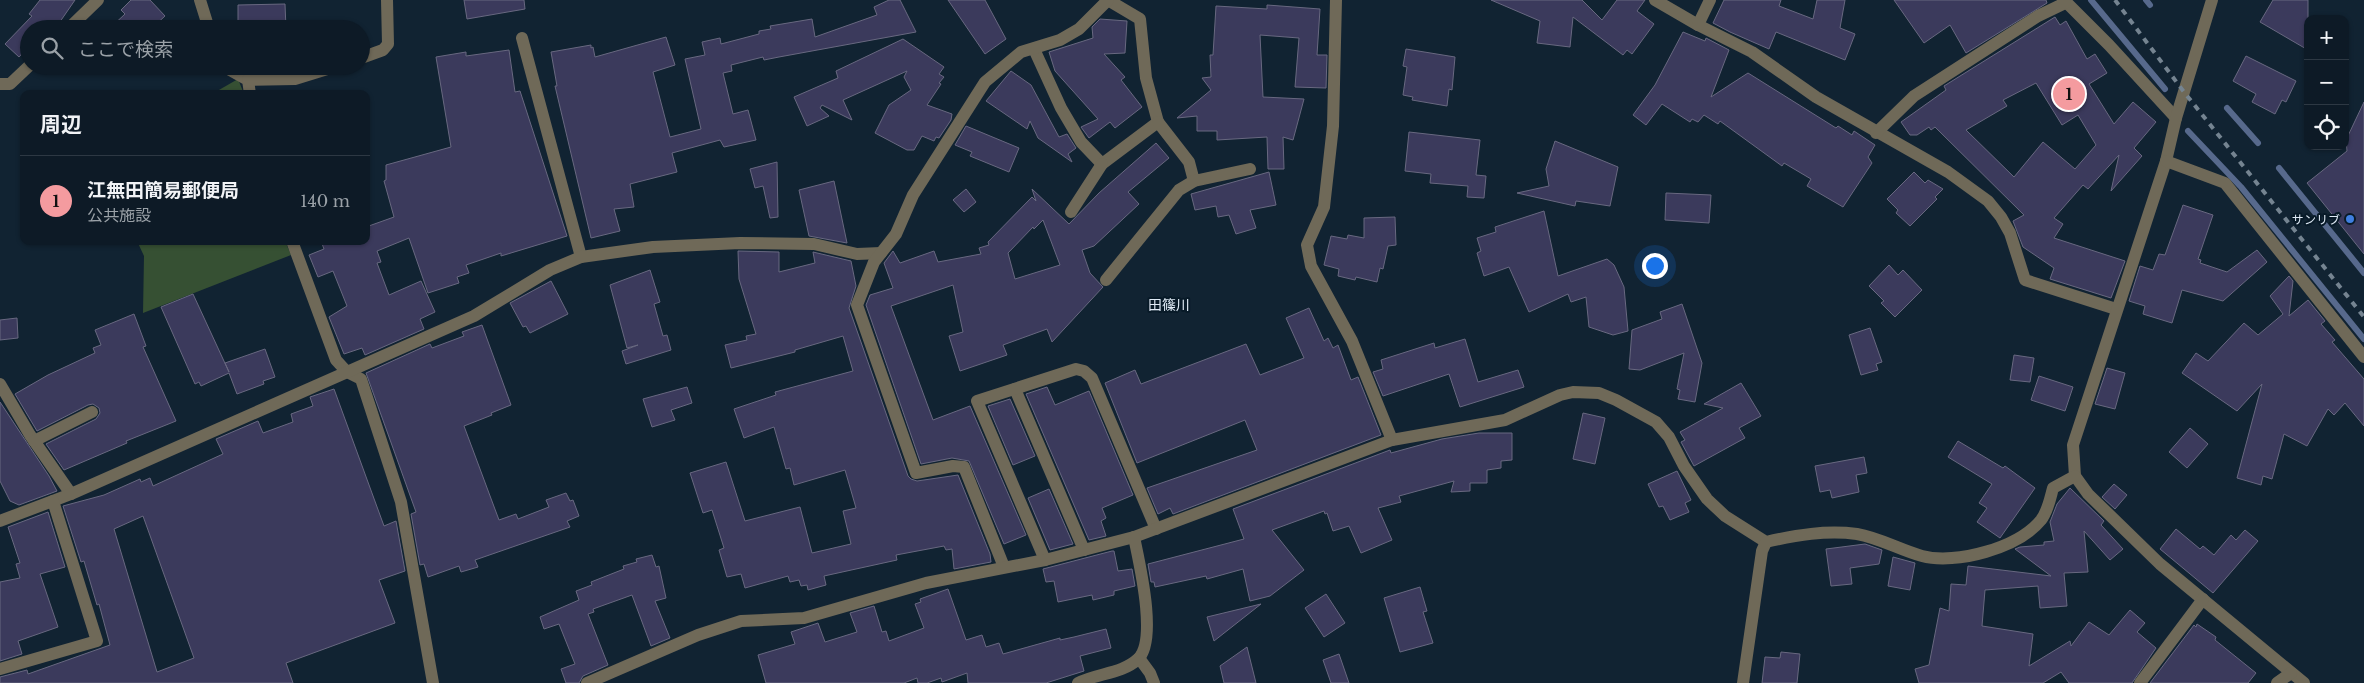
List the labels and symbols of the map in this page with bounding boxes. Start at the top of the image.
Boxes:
pin: 1 [2053,75,2085,113]
place label: サンリブ [2292,212,2340,227]
marker: サンリブ [2344,213,2356,225]
your location [1642,253,1668,279]
district label: 田篠川 [1148,296,1190,314]

